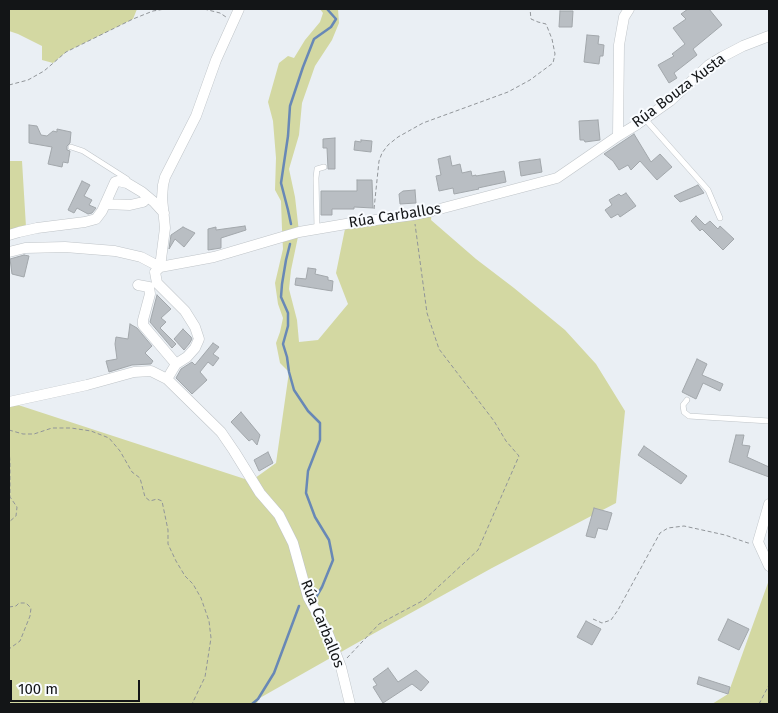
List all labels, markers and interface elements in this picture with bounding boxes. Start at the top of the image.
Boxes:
street label: Rúa Bouza Xusta [629,50,729,132]
street label: Rúa Carballos [347,200,443,232]
street label: Rúa Carballos [296,577,348,671]
scale bar [12,670,142,702]
text: 100 m [18,680,58,698]

